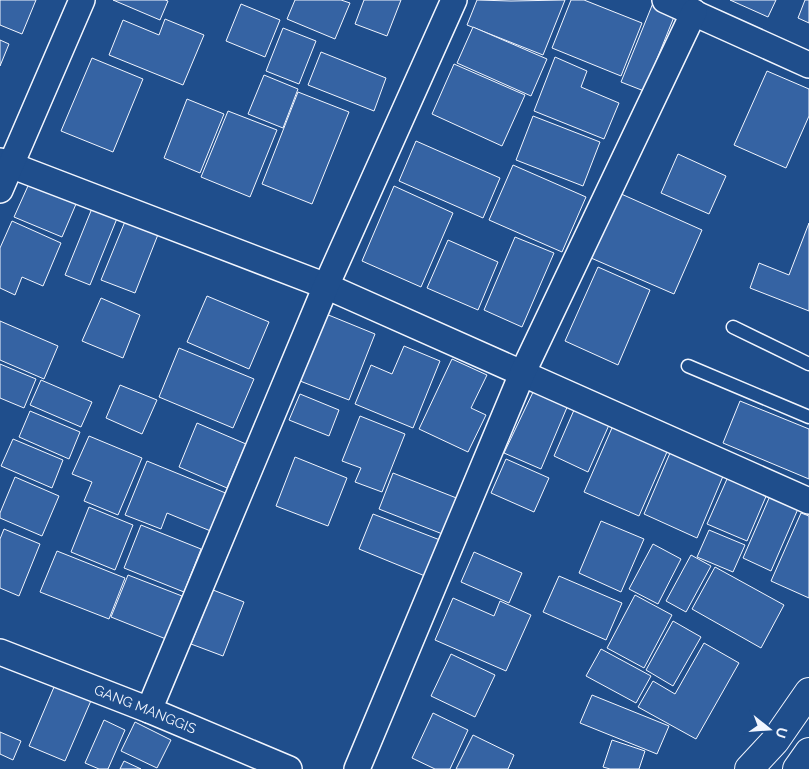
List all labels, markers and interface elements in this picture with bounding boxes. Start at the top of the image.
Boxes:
street label: GANG MANGGIS [92,681,199,737]
north arrow [744,704,794,754]
text: U [772,725,791,740]

